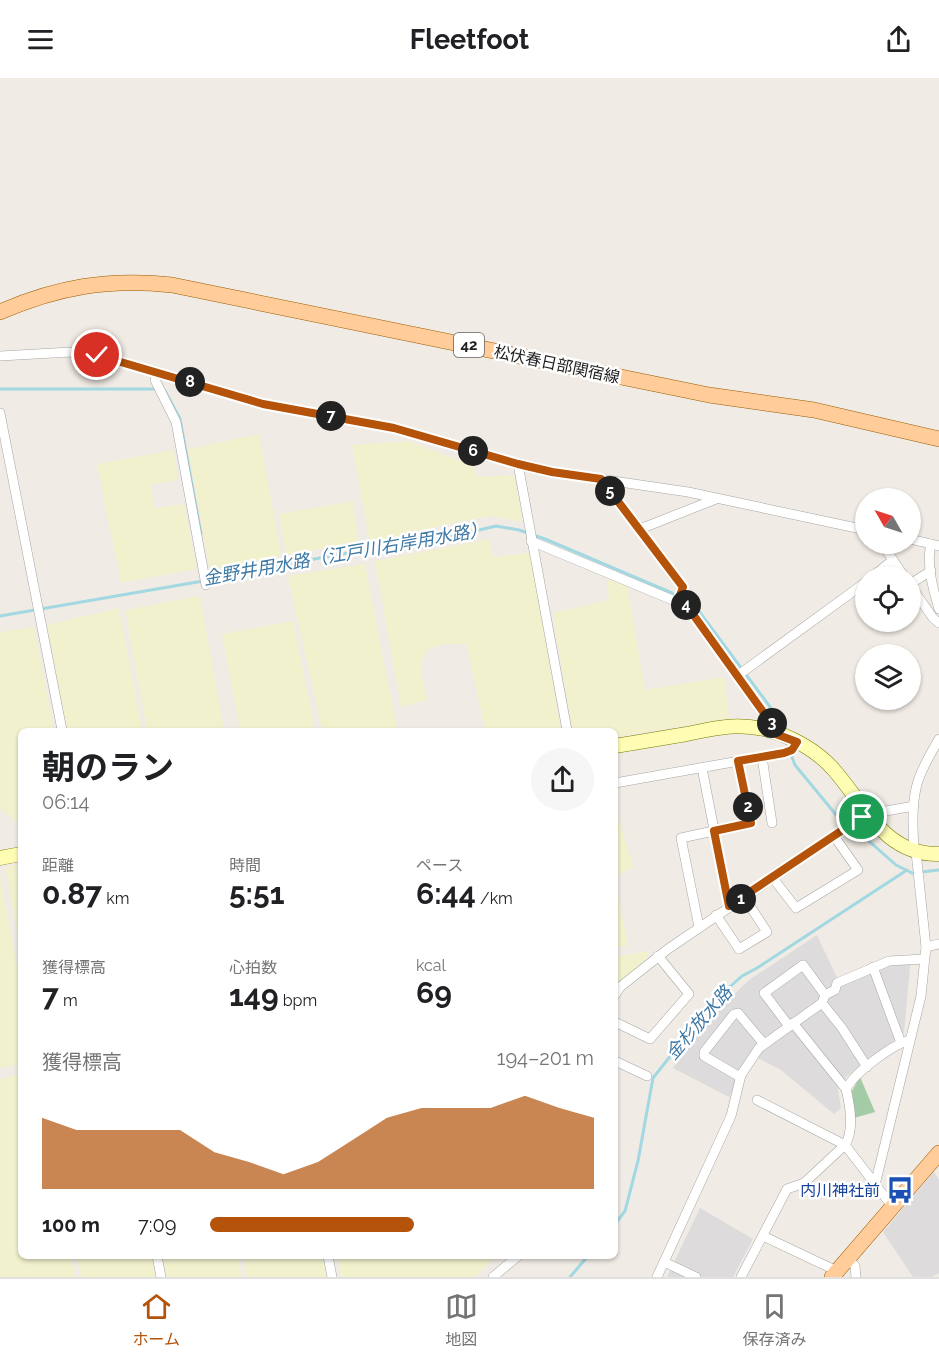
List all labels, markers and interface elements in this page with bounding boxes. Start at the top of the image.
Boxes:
icon: menu [24,23,57,56]
icon: share [882,23,915,56]
text: Fleetfoot [410,24,529,55]
pin [71,329,122,380]
road number: 42 [454,333,484,357]
icon: check [80,338,113,371]
street label: 松伏春日部関宿線 [492,342,621,387]
pin: 8 [175,367,205,397]
text: 8 [185,372,195,391]
pin: 7 [316,401,346,431]
text: 7 [327,406,335,425]
pin: 6 [458,436,488,466]
text: 6 [468,441,478,460]
pin: 5 [595,476,625,506]
text: 5 [606,481,614,500]
north arrow [855,488,921,554]
map controls [855,488,921,710]
water label: 金野井用水路（江戸川右岸用水路） [201,518,489,589]
button: locate [855,566,921,632]
pin: 4 [671,590,701,620]
text: 4 [681,595,691,614]
button: layers [855,644,921,710]
pin: 3 [757,708,787,738]
text: 3 [768,713,776,732]
text: 朝のラン [42,748,174,787]
button: share [531,748,594,811]
text: 06:14 [42,790,90,814]
pin [836,791,887,842]
pin: 2 [733,792,763,822]
text: 2 [743,797,753,816]
icon: arrive [845,800,878,833]
text: 距離 [42,856,74,875]
text: 時間 [229,856,261,875]
text: ペース [416,856,463,875]
text: 0.87 [42,876,102,911]
text: 5:51 [229,876,284,911]
text: 6:44 [416,876,476,911]
pin: 1 [726,884,756,914]
text: km [102,889,129,908]
text: /km [476,889,513,908]
text: 1 [737,889,745,908]
text: kcal [416,956,446,975]
text: 獲得標高 [42,958,106,977]
text: 心拍数 [229,958,277,977]
text: 69 [416,975,452,1010]
text: 7 [42,978,59,1013]
text: 149 [229,978,279,1013]
water label: 金杉放水路 [661,980,737,1064]
text: m [59,991,78,1010]
text: bpm [279,991,317,1010]
text: 194–201 m [497,1046,594,1070]
text: 獲得標高 [42,1050,122,1074]
bus stop icon: 内川神社前 [885,1175,915,1205]
place label: 内川神社前 [800,1181,880,1200]
text: 100 m [42,1213,100,1237]
text: 7:09 [138,1213,176,1237]
tab: ホーム [132,1290,180,1350]
tab: 地図 [445,1290,478,1350]
tab: 保存済み [743,1290,807,1350]

